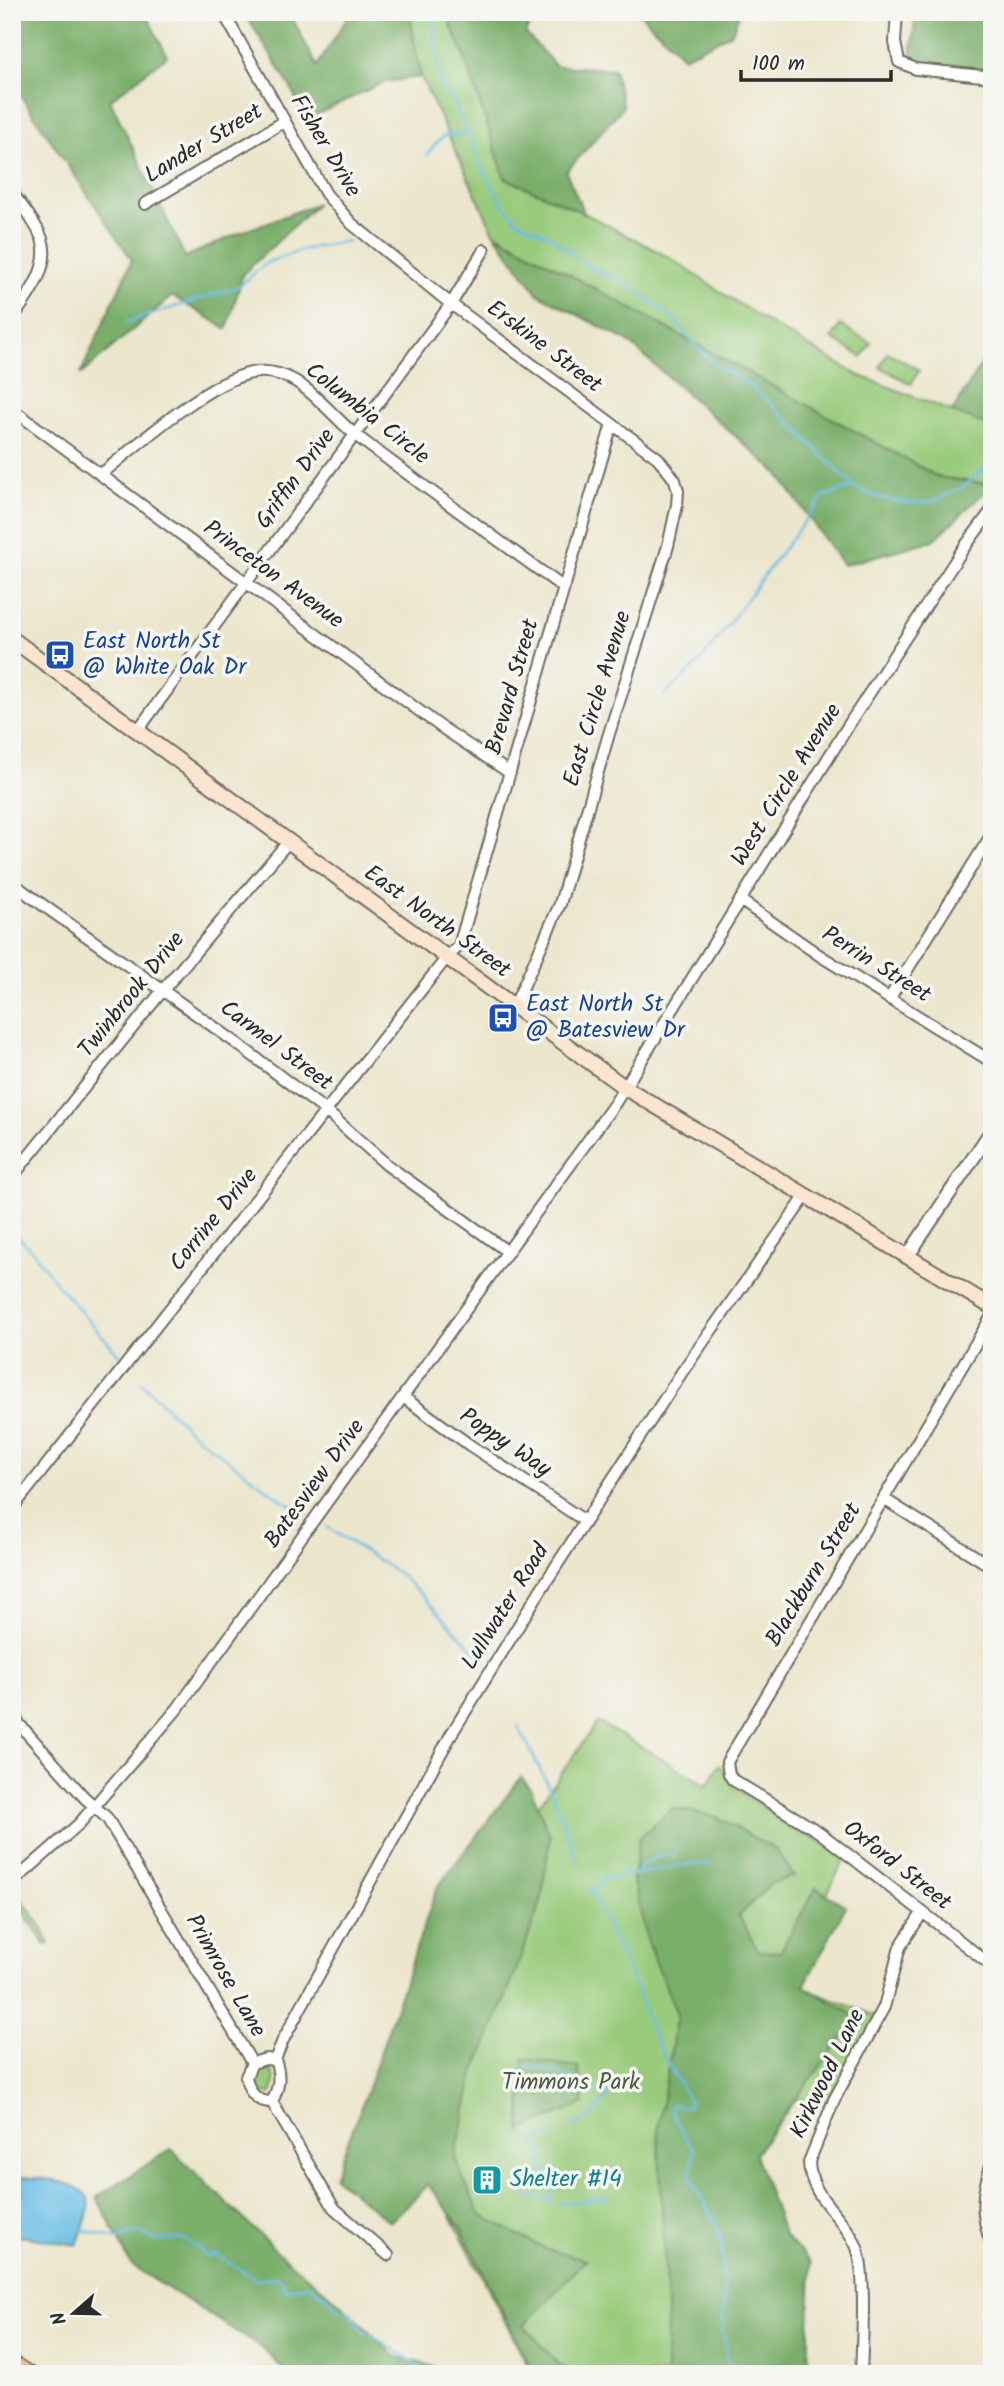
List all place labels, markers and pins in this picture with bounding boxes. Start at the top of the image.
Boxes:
place label: East North St @ White Oak Dr [83,624,247,686]
bus stop icon: East North St @ White Oak Dr [43,638,77,672]
place label: East North St @ Batesview Dr [526,987,686,1049]
bus stop icon: East North St @ Batesview Dr [486,1001,520,1035]
place label: Shelter #14 [510,2162,622,2198]
building icon: Shelter #14 [470,2163,504,2197]

